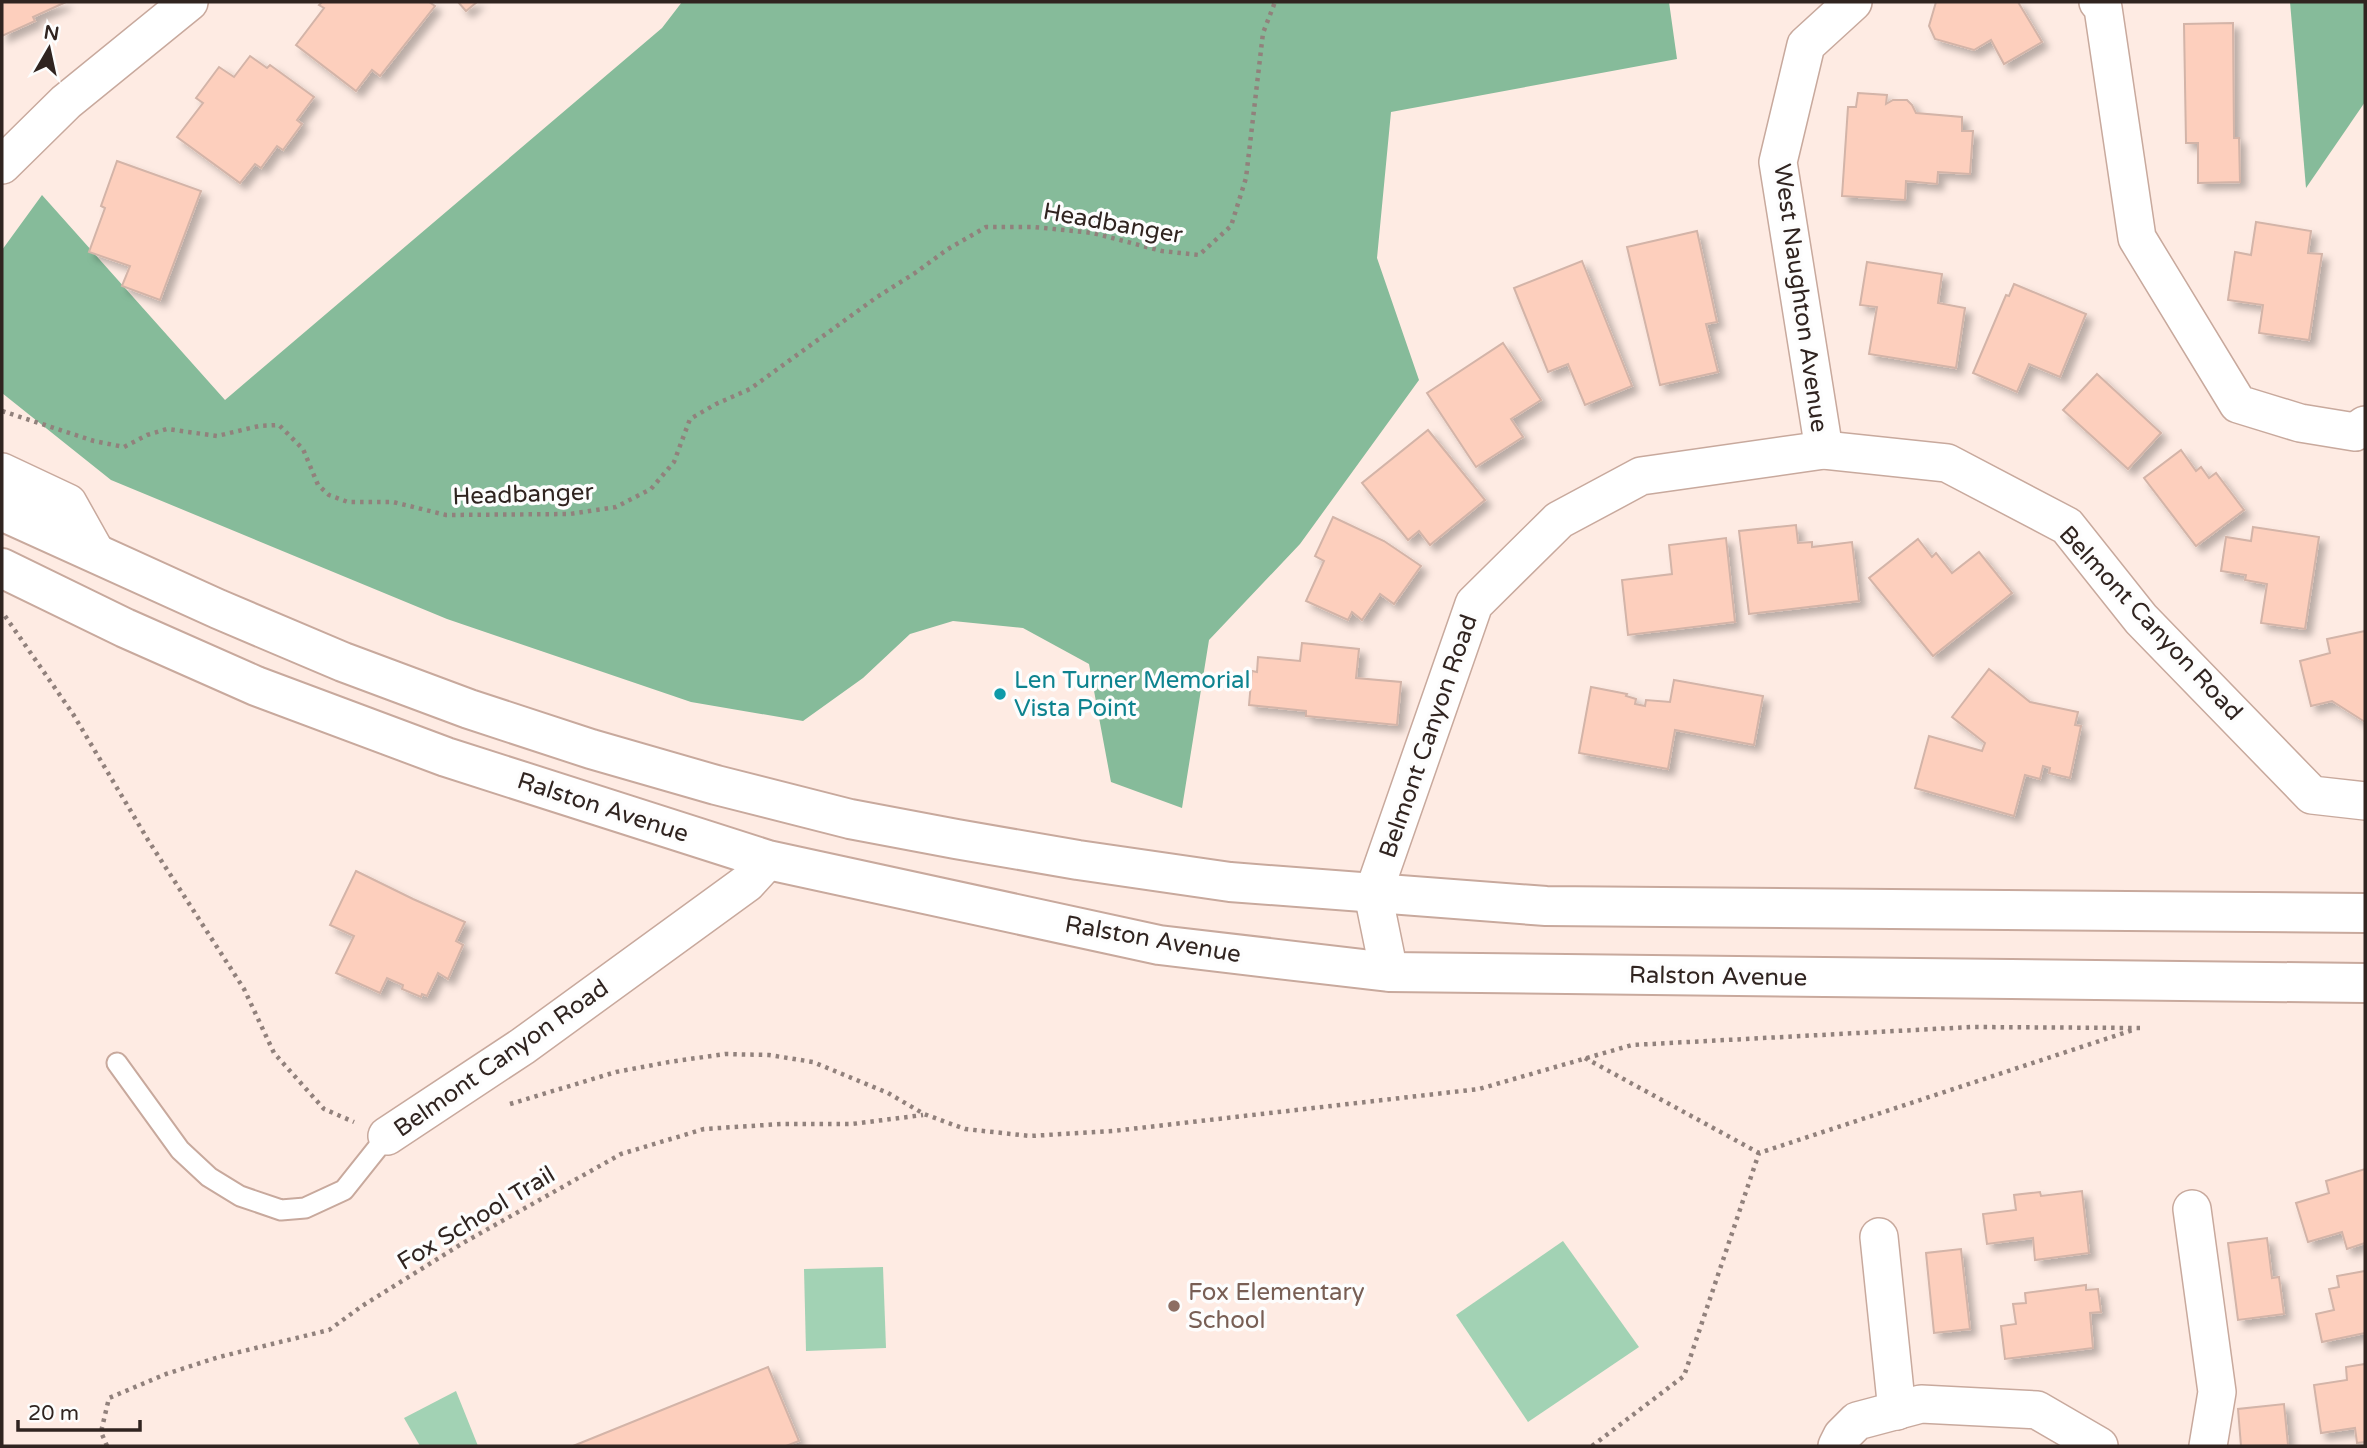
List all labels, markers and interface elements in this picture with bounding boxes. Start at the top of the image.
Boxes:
north arrow [14,14,84,84]
text: N [42,21,61,45]
street label: West Naughton Avenue [1767,162,1834,434]
street label: Headbanger [1041,197,1186,250]
street label: Headbanger [452,478,595,511]
street label: Belmont Canyon Road [2053,520,2248,727]
street label: Belmont Canyon Road [1373,611,1484,862]
place label: Len Turner Memorial Vista Point [1014,666,1251,723]
marker: Len Turner Memorial Vista Point [992,686,1008,702]
street label: Ralston Avenue [514,766,692,849]
street label: Ralston Avenue [1063,910,1243,969]
street label: Ralston Avenue [1629,960,1807,993]
street label: Belmont Canyon Road [388,973,614,1144]
street label: Fox School Trail [392,1160,560,1277]
place label: Fox Elementary School [1188,1278,1365,1335]
marker: Fox Elementary School [1166,1298,1182,1314]
scale bar [18,1388,140,1432]
text: 20 m [28,1401,79,1426]

